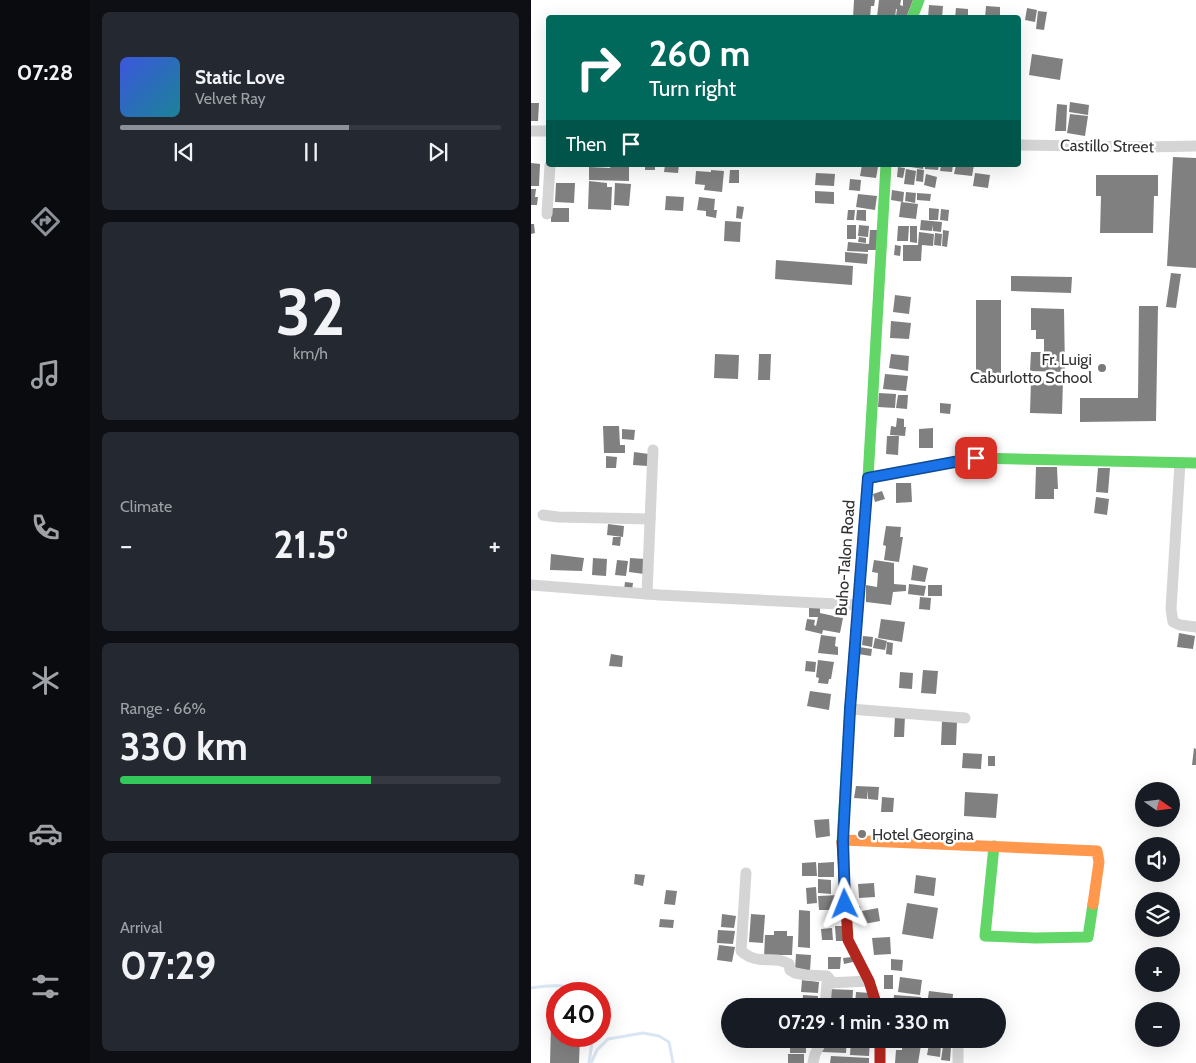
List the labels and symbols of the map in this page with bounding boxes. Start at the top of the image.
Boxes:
street label: Castillo Street [1060,136,1155,156]
place label: Fr. Luigi Caburlotto School [970,350,1092,387]
marker: Fr. Luigi Caburlotto School [1096,362,1108,374]
pin [955,437,997,479]
street label: Buho-Talon Road [831,499,859,617]
north arrow [1135,782,1180,828]
place label: Hotel Georgina [872,825,974,844]
marker: Hotel Georgina [856,828,868,840]
position arrow [818,877,870,929]
speed limit sign: 40 [546,982,611,1047]

